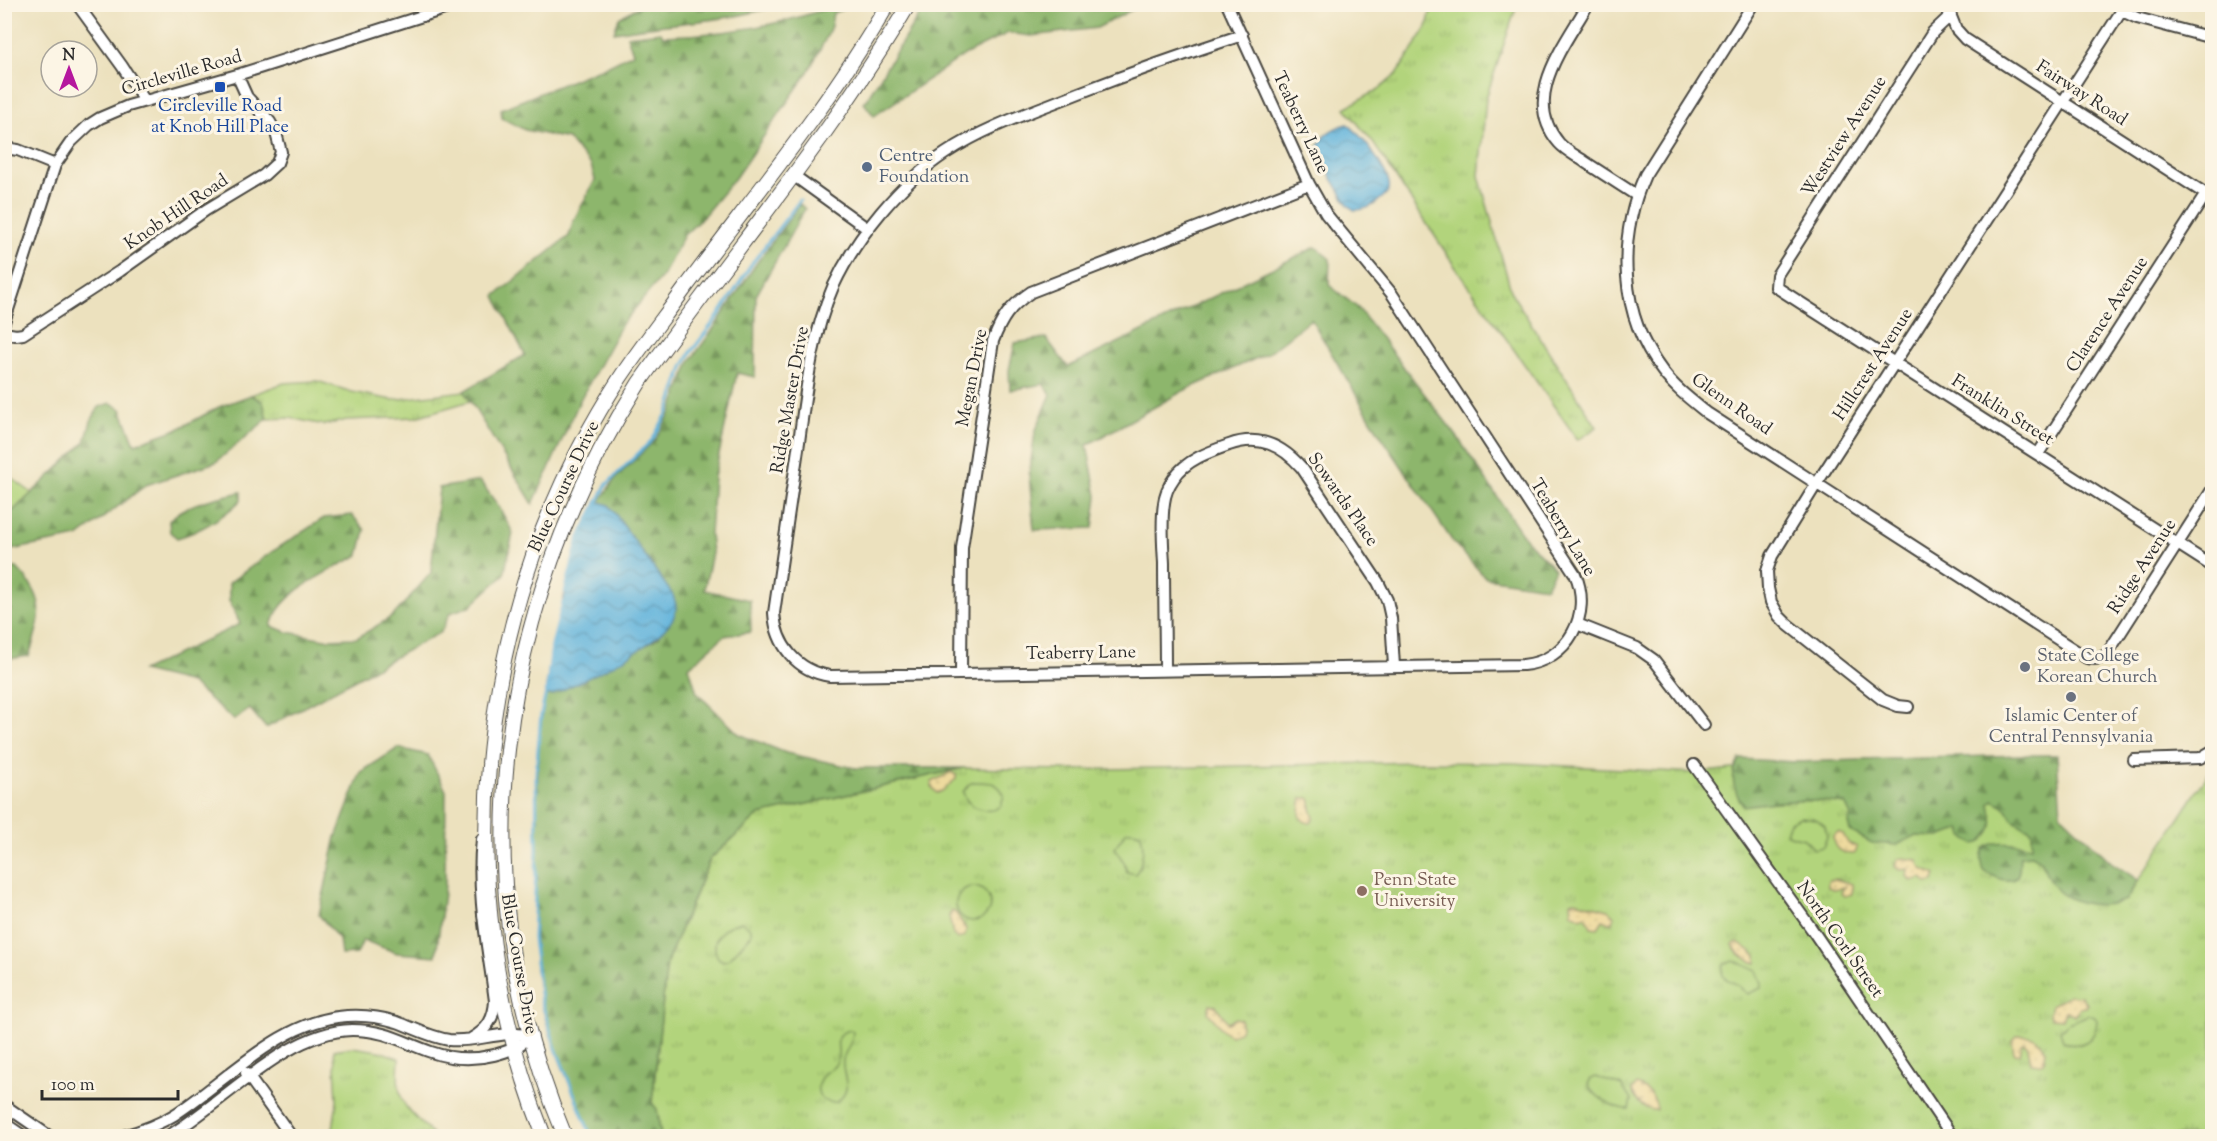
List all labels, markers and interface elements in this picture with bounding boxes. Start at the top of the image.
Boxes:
north arrow [39,39,99,99]
street label: Circleville Road [119,44,245,104]
text: N [63,45,76,68]
street label: Fairway Road [2030,55,2132,133]
street label: Teaberry Lane [1265,68,1335,178]
street label: Westview Avenue [1796,71,1894,203]
marker: Circleville Road at Knob Hill Place [213,80,227,94]
place label: Circleville Road at Knob Hill Place [151,94,289,141]
place label: Centre Foundation [879,144,970,191]
marker: Centre Foundation [860,160,874,174]
street label: Knob Hill Road [120,169,234,257]
street label: Clarence Avenue [2061,252,2155,378]
street label: Hillcrest Avenue [1828,304,1920,426]
street label: Ridge Master Drive [765,324,817,476]
street label: Megan Drive [951,327,995,429]
street label: Glenn Road [1685,368,1777,442]
street label: Franklin Street [1946,369,2058,453]
street label: Blue Course Drive [523,417,607,557]
street label: Sowards Place [1300,448,1384,552]
street label: Teaberry Lane [1523,474,1601,582]
street label: Ridge Avenue [2102,514,2184,620]
street label: Teaberry Lane [1026,640,1136,668]
place label: State College Korean Church [2037,644,2158,691]
marker: State College Korean Church [2018,660,2032,674]
marker: Islamic Center of Central Pennsylvania [2064,690,2078,704]
place label: Islamic Center of Central Pennsylvania [1989,704,2153,751]
place label: Penn State University [1374,868,1456,915]
street label: North Corl Street [1789,876,1889,1004]
marker: Penn State University [1355,884,1369,898]
street label: Blue Course Drive [493,892,543,1036]
scale bar [42,1063,178,1101]
text: 100 m [51,1073,95,1099]

